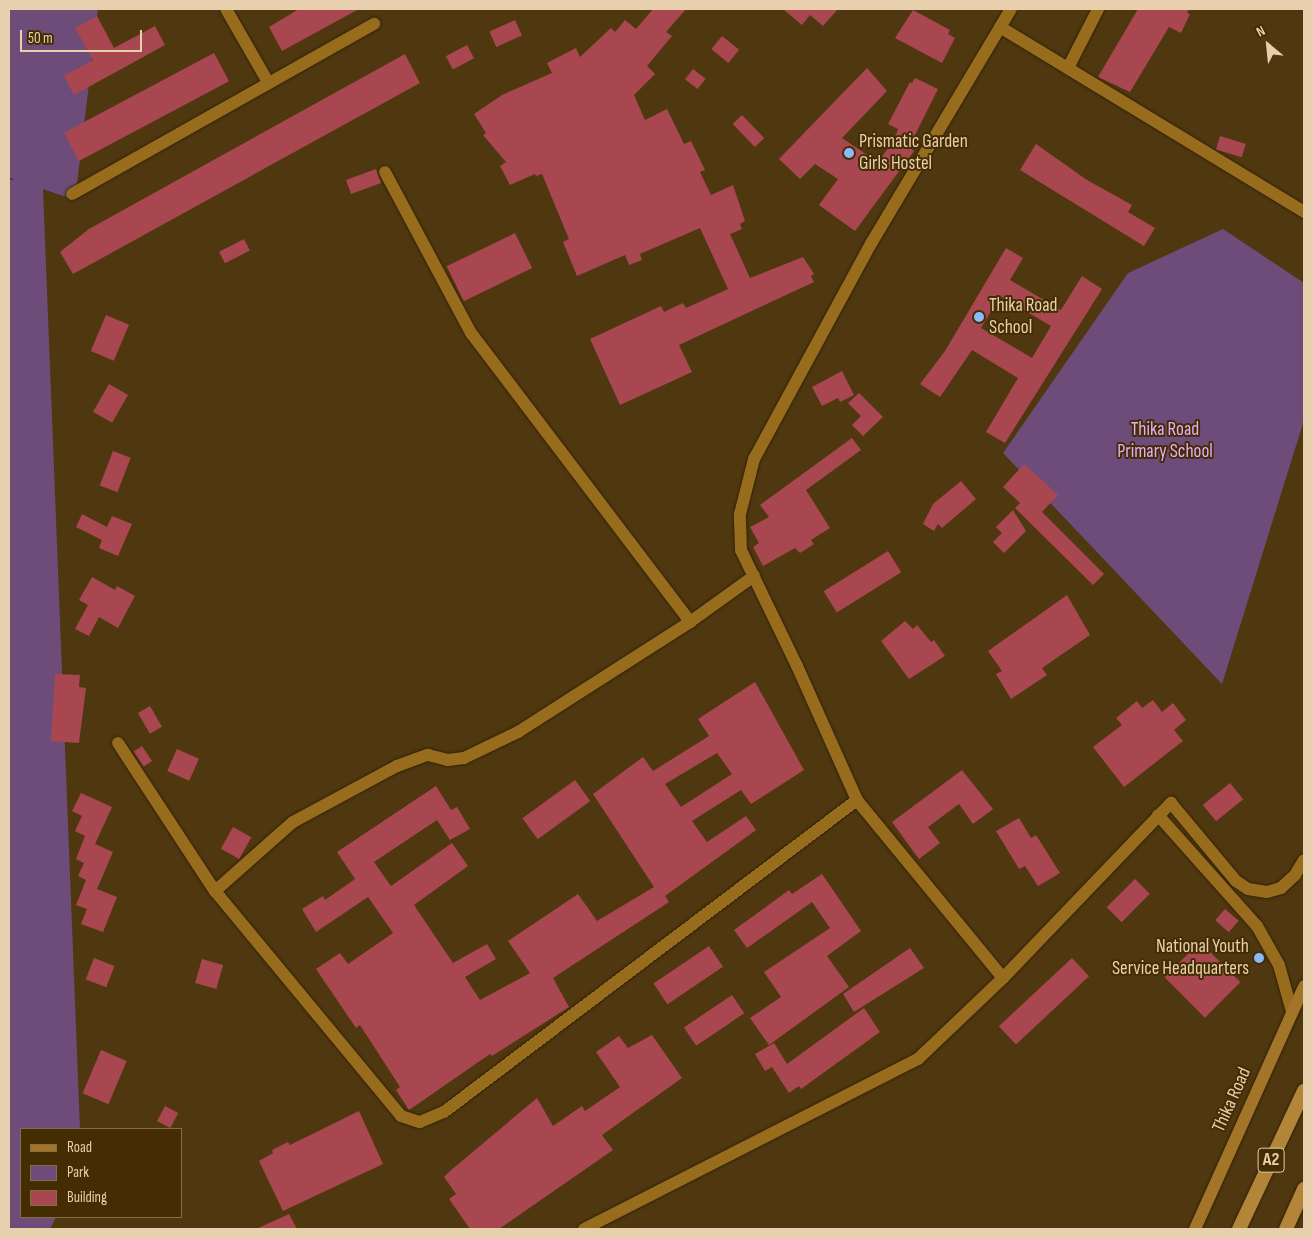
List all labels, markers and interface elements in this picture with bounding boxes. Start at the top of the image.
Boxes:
scale bar [22,20,145,52]
north arrow [1243,20,1293,70]
text: N [1253,22,1268,41]
text: 50 m [28,29,53,48]
place label: Prismatic Garden Girls Hostel [859,131,968,175]
marker: Prismatic Garden Girls Hostel [843,147,855,159]
place label: Thika Road School [989,295,1057,339]
marker: Thika Road School [973,311,985,323]
park label: Thika Road Primary School [1117,419,1213,463]
place label: National Youth Service Headquarters [1112,936,1249,980]
marker: National Youth Service Headquarters [1253,952,1265,964]
street label: Thika Road [1208,1064,1256,1136]
legend [20,1128,182,1218]
text: Road [67,1138,92,1157]
road number: A2 [1257,1144,1285,1176]
text: Park [67,1163,89,1182]
text: Building [67,1188,107,1207]

